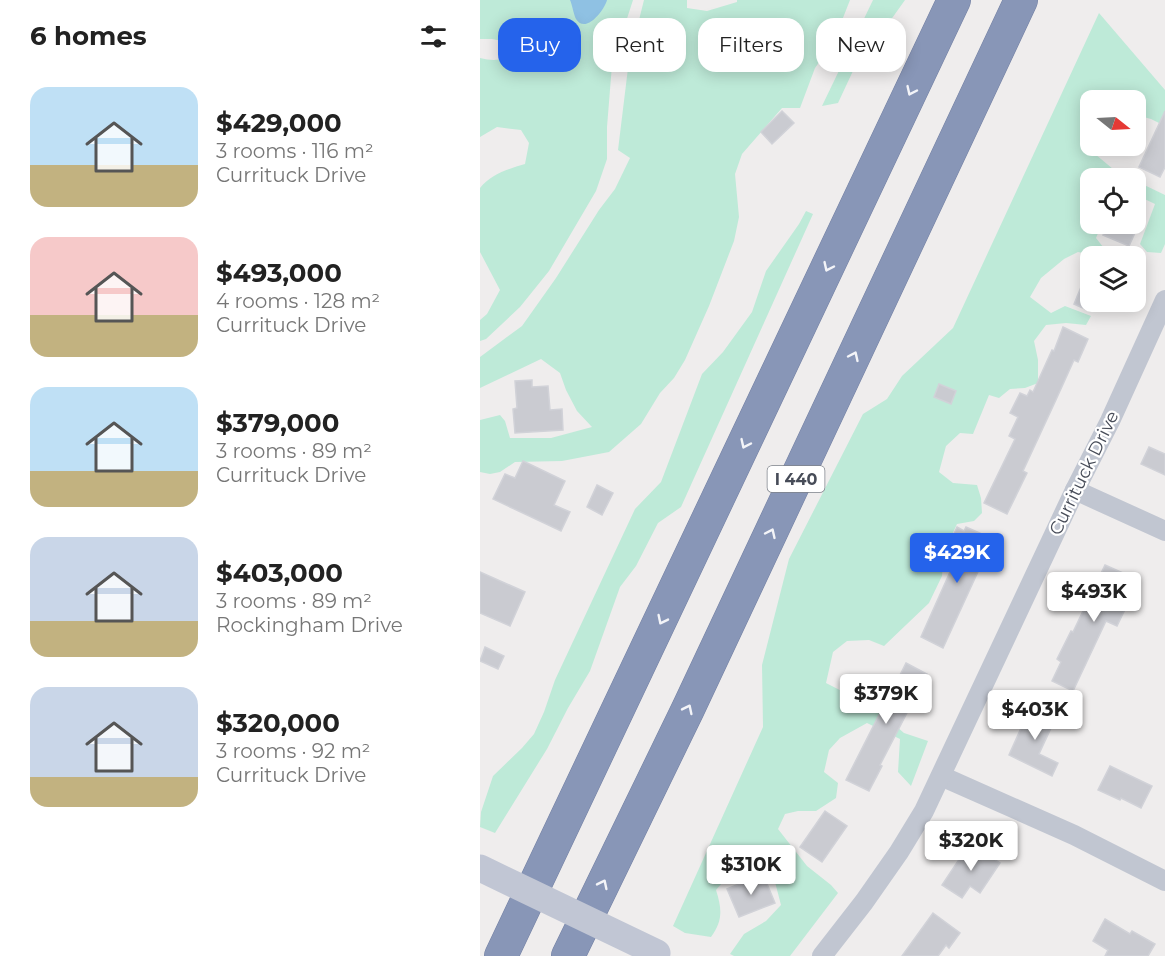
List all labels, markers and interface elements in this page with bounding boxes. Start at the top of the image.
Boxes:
chip: Buy [498,18,581,72]
chip: Rent [593,18,686,72]
chip: Filters [698,18,804,72]
chip: New [816,18,906,72]
text: 6 homes [30,20,147,52]
icon: filters [417,20,450,53]
one-way arrow [907,84,919,95]
north arrow [1080,90,1146,156]
map controls [1080,90,1146,312]
text: $429,000 [216,107,342,139]
icon: home [78,111,150,183]
text: 3 rooms · 116 m² [216,139,374,163]
text: Currituck Drive [216,163,366,187]
button: locate [1080,168,1146,234]
button: layers [1080,246,1146,312]
text: $493,000 [216,257,342,289]
icon: home [78,261,150,333]
one-way arrow [824,261,836,272]
text: 4 rooms · 128 m² [216,289,380,313]
text: Currituck Drive [216,313,366,337]
one-way arrow [846,352,858,363]
text: $379,000 [216,407,339,439]
street label: Currituck Drive [1044,407,1124,539]
icon: home [78,411,150,483]
one-way arrow [740,437,752,448]
text: 3 rooms · 89 m² [216,439,372,463]
text: Currituck Drive [216,463,366,487]
road number: I 440 [768,466,824,492]
one-way arrow [763,528,775,539]
pin: $429K [915,533,999,584]
text: $429K [924,540,990,564]
text: $403,000 [216,557,343,589]
icon: home [78,561,150,633]
pin: $493K [1052,572,1136,623]
text: $493K [1061,579,1127,603]
text: 3 rooms · 89 m² [216,589,372,613]
text: Rockingham Drive [216,613,403,637]
one-way arrow [657,613,669,624]
pin: $379K [844,674,928,725]
text: $379K [854,681,918,705]
pin: $403K [993,690,1077,741]
text: $403K [1002,697,1068,721]
one-way arrow [680,704,692,715]
text: $320,000 [216,707,340,739]
icon: home [78,711,150,783]
text: 3 rooms · 92 m² [216,739,370,763]
text: Currituck Drive [216,763,366,787]
pin: $320K [929,821,1013,872]
text: $320K [939,828,1003,852]
pin: $310K [709,845,793,896]
text: $310K [721,852,781,876]
one-way arrow [595,880,607,891]

